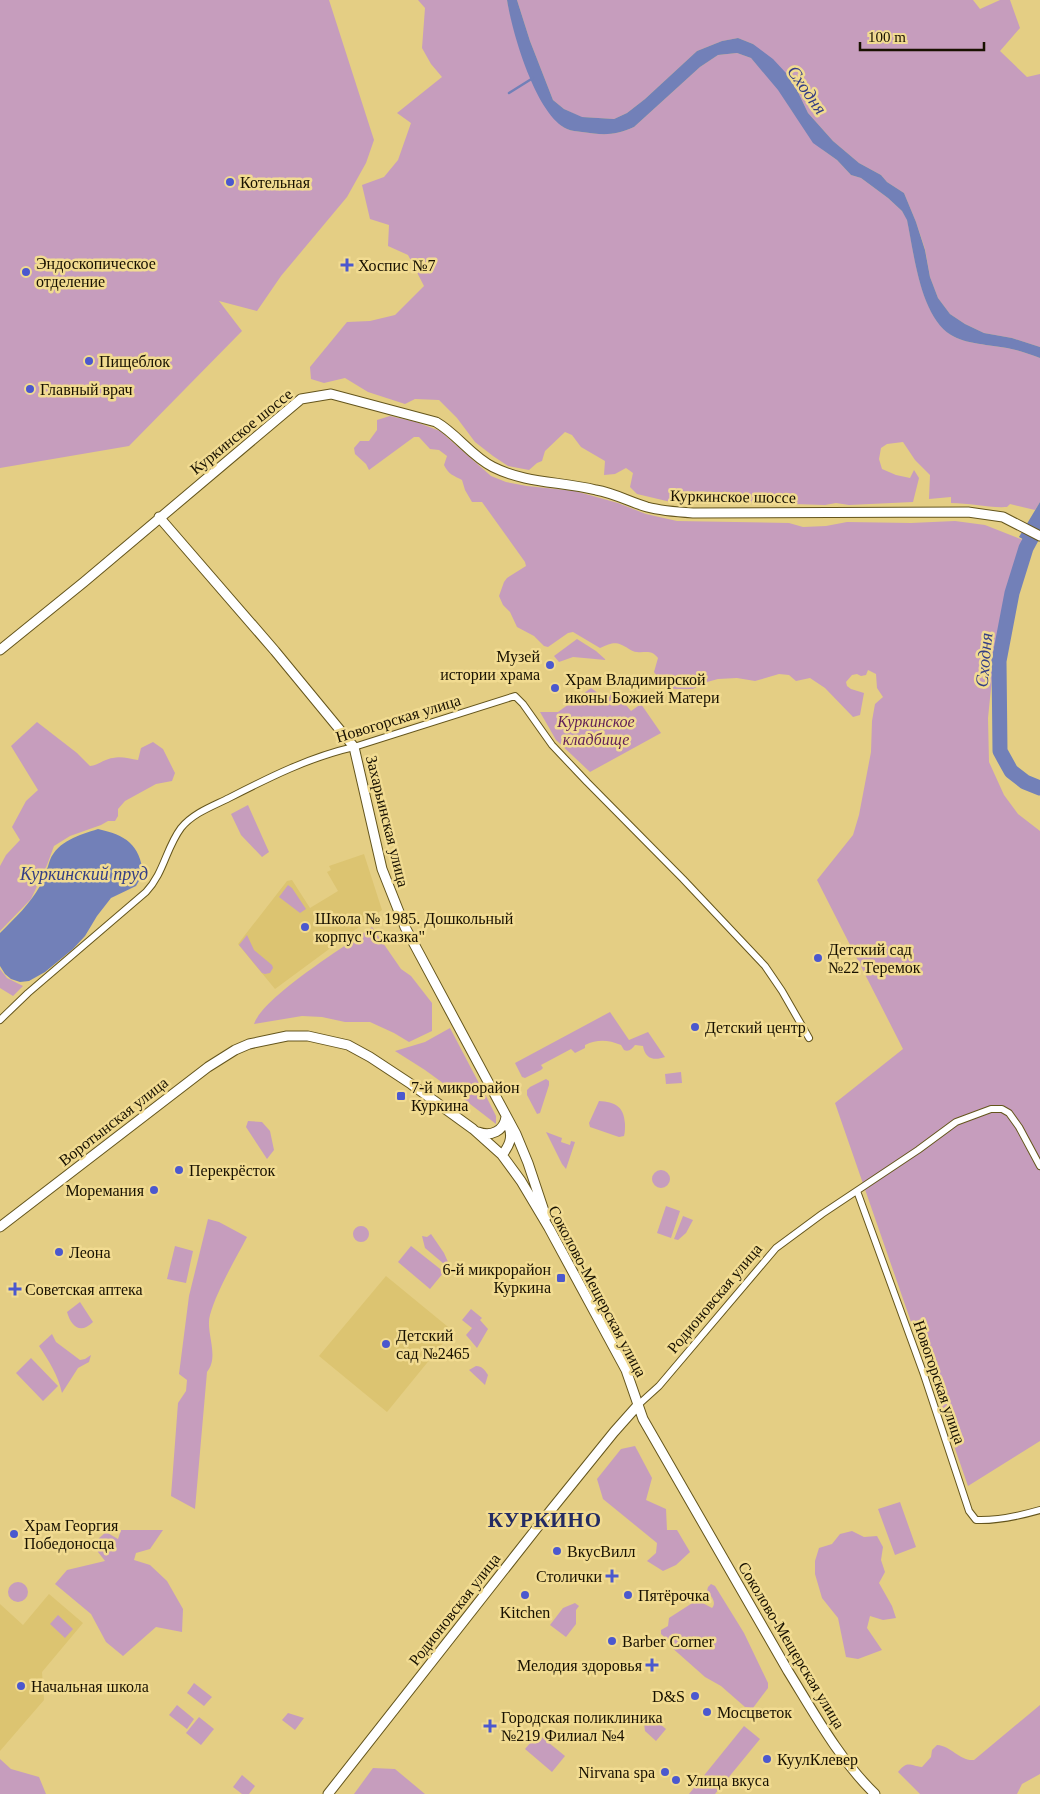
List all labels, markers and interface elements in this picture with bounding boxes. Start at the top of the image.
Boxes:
scale bar [860,20,984,52]
text: 100 m [868,29,906,45]
water label: Сходня [783,62,831,118]
place label: Котельная [240,174,311,191]
marker: Котельная [224,176,236,188]
place label: Эндоскопическое отделение [36,255,156,291]
place label: Хоспис №7 [358,257,436,274]
marker: Хоспис №7 [340,258,354,272]
marker: Эндоскопическое отделение [20,266,32,278]
place label: Пищеблок [99,353,170,371]
marker: Пищеблок [83,355,95,367]
place label: Главный врач [40,381,133,399]
marker: Главный врач [24,383,36,395]
street label: Куркинское шоссе [187,385,296,478]
street label: Куркинское шоссе [670,487,796,507]
water label: Сходня [972,632,996,688]
place label: Музей истории храма [440,648,540,684]
marker: Музей истории храма [544,659,556,671]
place label: Храм Владимирской иконы Божией Матери [565,671,720,707]
marker: Храм Владимирской иконы Божией Матери [549,682,561,694]
street label: Новогорская улица [334,691,463,747]
park label: Куркинское кладбище [556,713,635,749]
street label: Захарьинская улица [362,754,412,889]
water label: Куркинский пруд [19,864,148,884]
place label: Школа № 1985. Дошкольный корпус "Сказка" [315,910,514,946]
marker: Школа № 1985. Дошкольный корпус "Сказка" [299,921,311,933]
place label: Детский сад №22 Теремок [828,941,921,977]
marker: Детский сад №22 Теремок [812,952,824,964]
place label: Детский центр [705,1019,806,1037]
marker: Детский центр [689,1021,701,1033]
street label: Воротынская улица [56,1074,172,1170]
place label: 7-й микрорайон Куркина [411,1079,520,1115]
marker: 7-й микрорайон Куркина [395,1090,407,1102]
place label: Перекрёсток [189,1162,276,1180]
marker: Перекрёсток [173,1164,185,1176]
place label: Моремания [65,1182,145,1200]
marker: Моремания [148,1184,160,1196]
street label: Соколово-Мещерская улица [544,1203,650,1380]
street label: Родионовская улица [664,1240,766,1357]
place label: Леона [69,1244,111,1261]
marker: Леона [53,1246,65,1258]
place label: 6-й микрорайон Куркина [442,1261,551,1297]
marker: 6-й микрорайон Куркина [555,1272,567,1284]
place label: Советская аптека [25,1281,143,1298]
marker: Советская аптека [9,1283,21,1295]
street label: Новогорская улица [909,1318,969,1447]
place label: Детский сад №2465 [396,1327,470,1363]
marker: Детский сад №2465 [380,1338,392,1350]
district label: КУРКИНО [488,1508,602,1532]
place label: Храм Георгия Победоносца [24,1517,119,1553]
marker: Храм Георгия Победоносца [8,1528,20,1540]
place label: ВкусВилл [567,1543,636,1561]
marker: ВкусВилл [551,1545,563,1557]
street label: Родионовская улица [405,1550,504,1669]
street label: Соколово-Мещерская улица [734,1559,848,1732]
place label: Столички [536,1568,602,1585]
marker: Столички [606,1570,618,1582]
place label: Пятёрочка [638,1587,709,1605]
marker: Kitchen [519,1589,531,1601]
marker: Пятёрочка [622,1589,634,1601]
place label: Kitchen [500,1604,550,1621]
place label: Barber Corner [622,1633,715,1650]
marker: Barber Corner [606,1635,618,1647]
place label: Мелодия здоровья [517,1657,643,1675]
marker: Мелодия здоровья [646,1659,658,1671]
place label: Начальная школа [31,1678,149,1695]
marker: Начальная школа [15,1680,27,1692]
place label: D&S [652,1688,685,1705]
marker: D&S [689,1690,701,1702]
place label: Мосцветок [717,1704,792,1722]
marker: Мосцветок [701,1706,713,1718]
place label: Городская поликлиника №219 Филиал №4 [501,1709,663,1744]
marker: Городская поликлиника №219 Филиал №4 [483,1719,497,1733]
place label: КуулКлевер [777,1751,858,1769]
marker: КуулКлевер [761,1753,773,1765]
place label: Nirvana spa [578,1764,655,1782]
marker: Nirvana spa [659,1766,671,1778]
place label: Улица вкуса [686,1772,769,1790]
marker: Улица вкуса [670,1774,682,1786]

